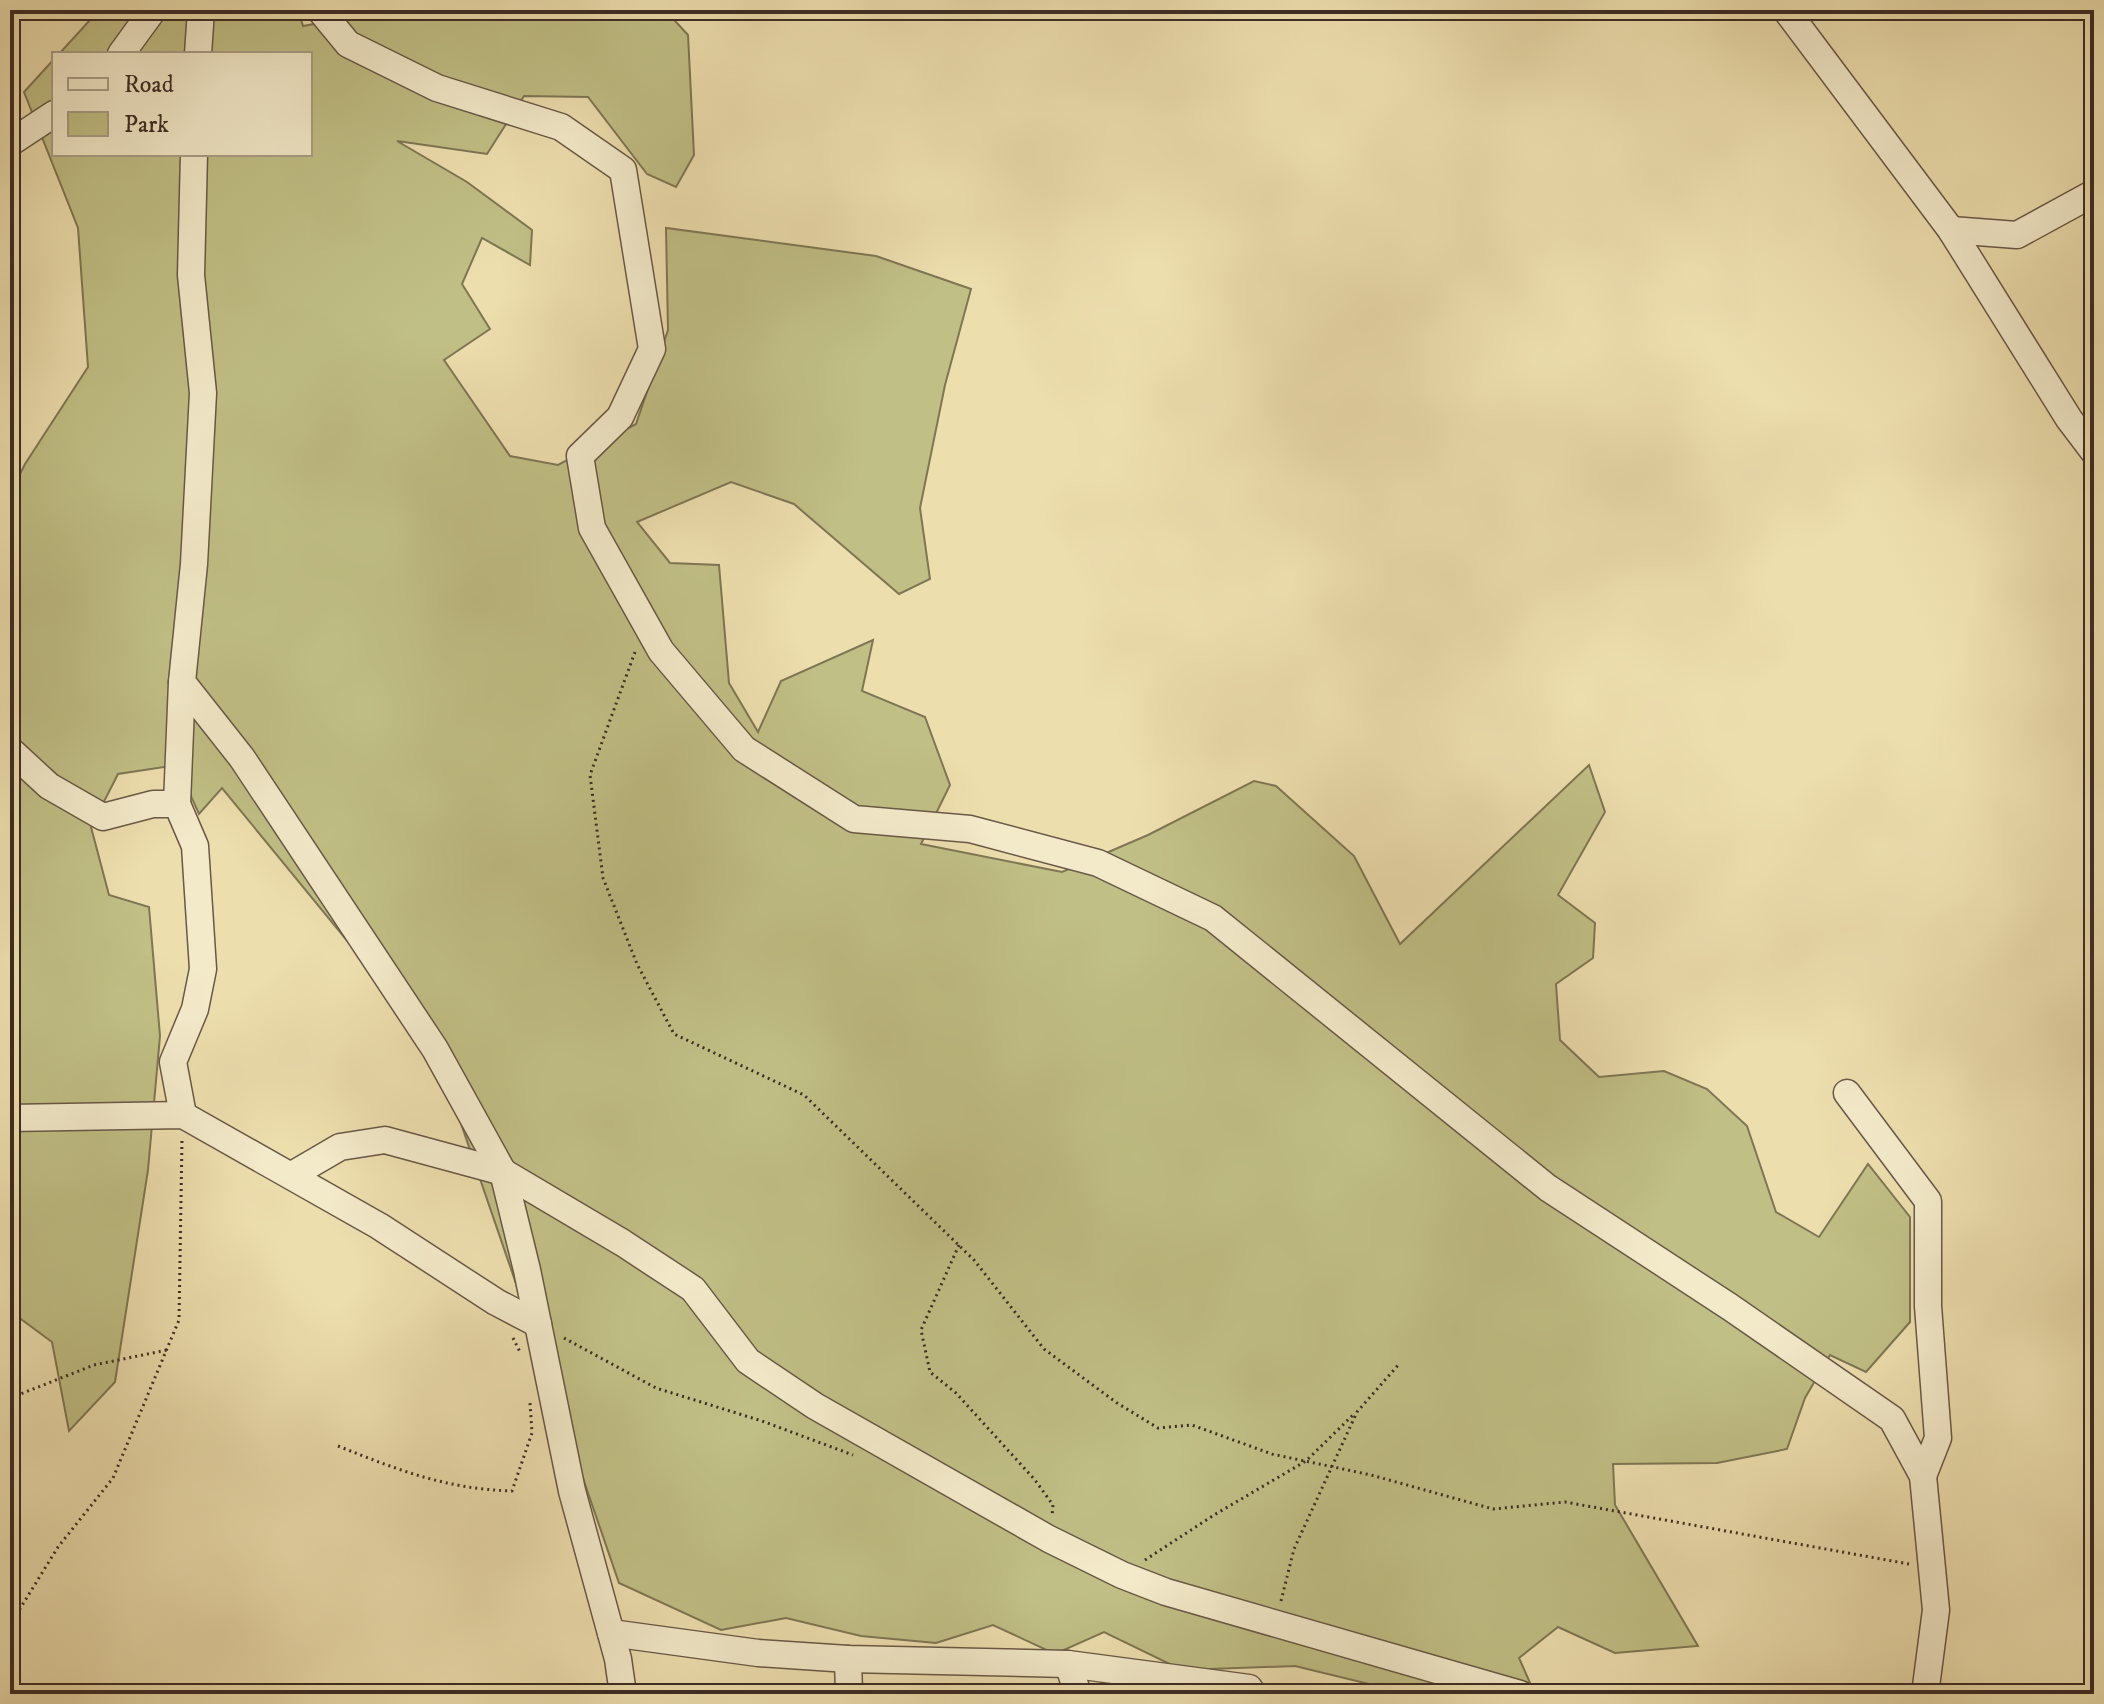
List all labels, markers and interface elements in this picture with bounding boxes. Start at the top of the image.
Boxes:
legend [52,52,312,156]
text: Road [124,70,174,100]
text: Park [124,110,169,140]

